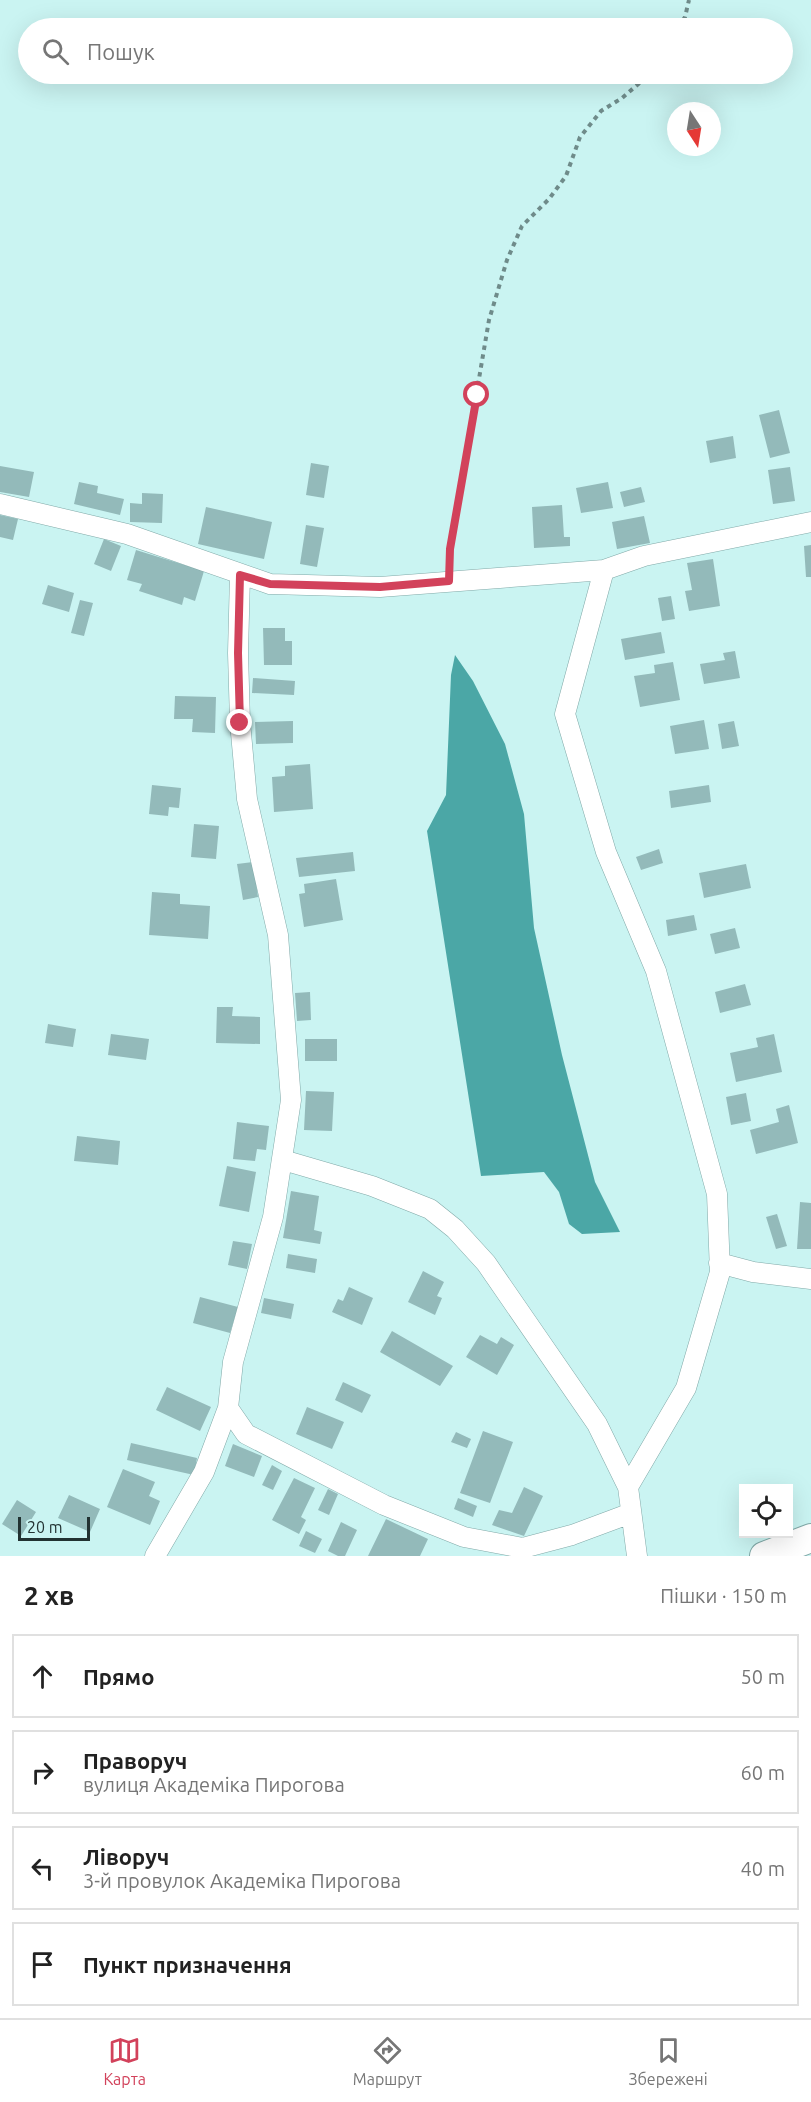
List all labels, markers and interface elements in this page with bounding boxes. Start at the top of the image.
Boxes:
search box [18,18,793,84]
icon: search [39,35,72,68]
text: Пошук [87,39,155,64]
north arrow [667,102,721,156]
route start [463,381,489,407]
route end [226,709,252,735]
map controls [739,1484,793,1538]
button: locate [739,1484,793,1538]
scale bar [18,1514,90,1542]
text: 20 m [27,1518,63,1536]
text: 2 хв [24,1581,74,1610]
text: Пішки · 150 m [660,1584,787,1607]
icon: ahead [26,1660,59,1693]
text: Прямо [83,1664,154,1689]
text: 50 m [741,1665,785,1688]
text: Праворуч [83,1748,187,1773]
icon: right [26,1756,59,1789]
text: 60 m [741,1761,785,1784]
text: вулиця Академіка Пирогова [83,1773,345,1796]
text: Ліворуч [83,1844,169,1869]
icon: left [26,1852,59,1885]
text: 40 m [741,1857,785,1880]
text: 3-й провулок Академіка Пирогова [83,1869,401,1892]
icon: arrive [26,1948,59,1981]
text: Пункт призначення [83,1952,292,1977]
tab: Карта [103,2034,146,2088]
tab: Маршрут [353,2034,422,2088]
tab: Збережені [629,2034,708,2088]

